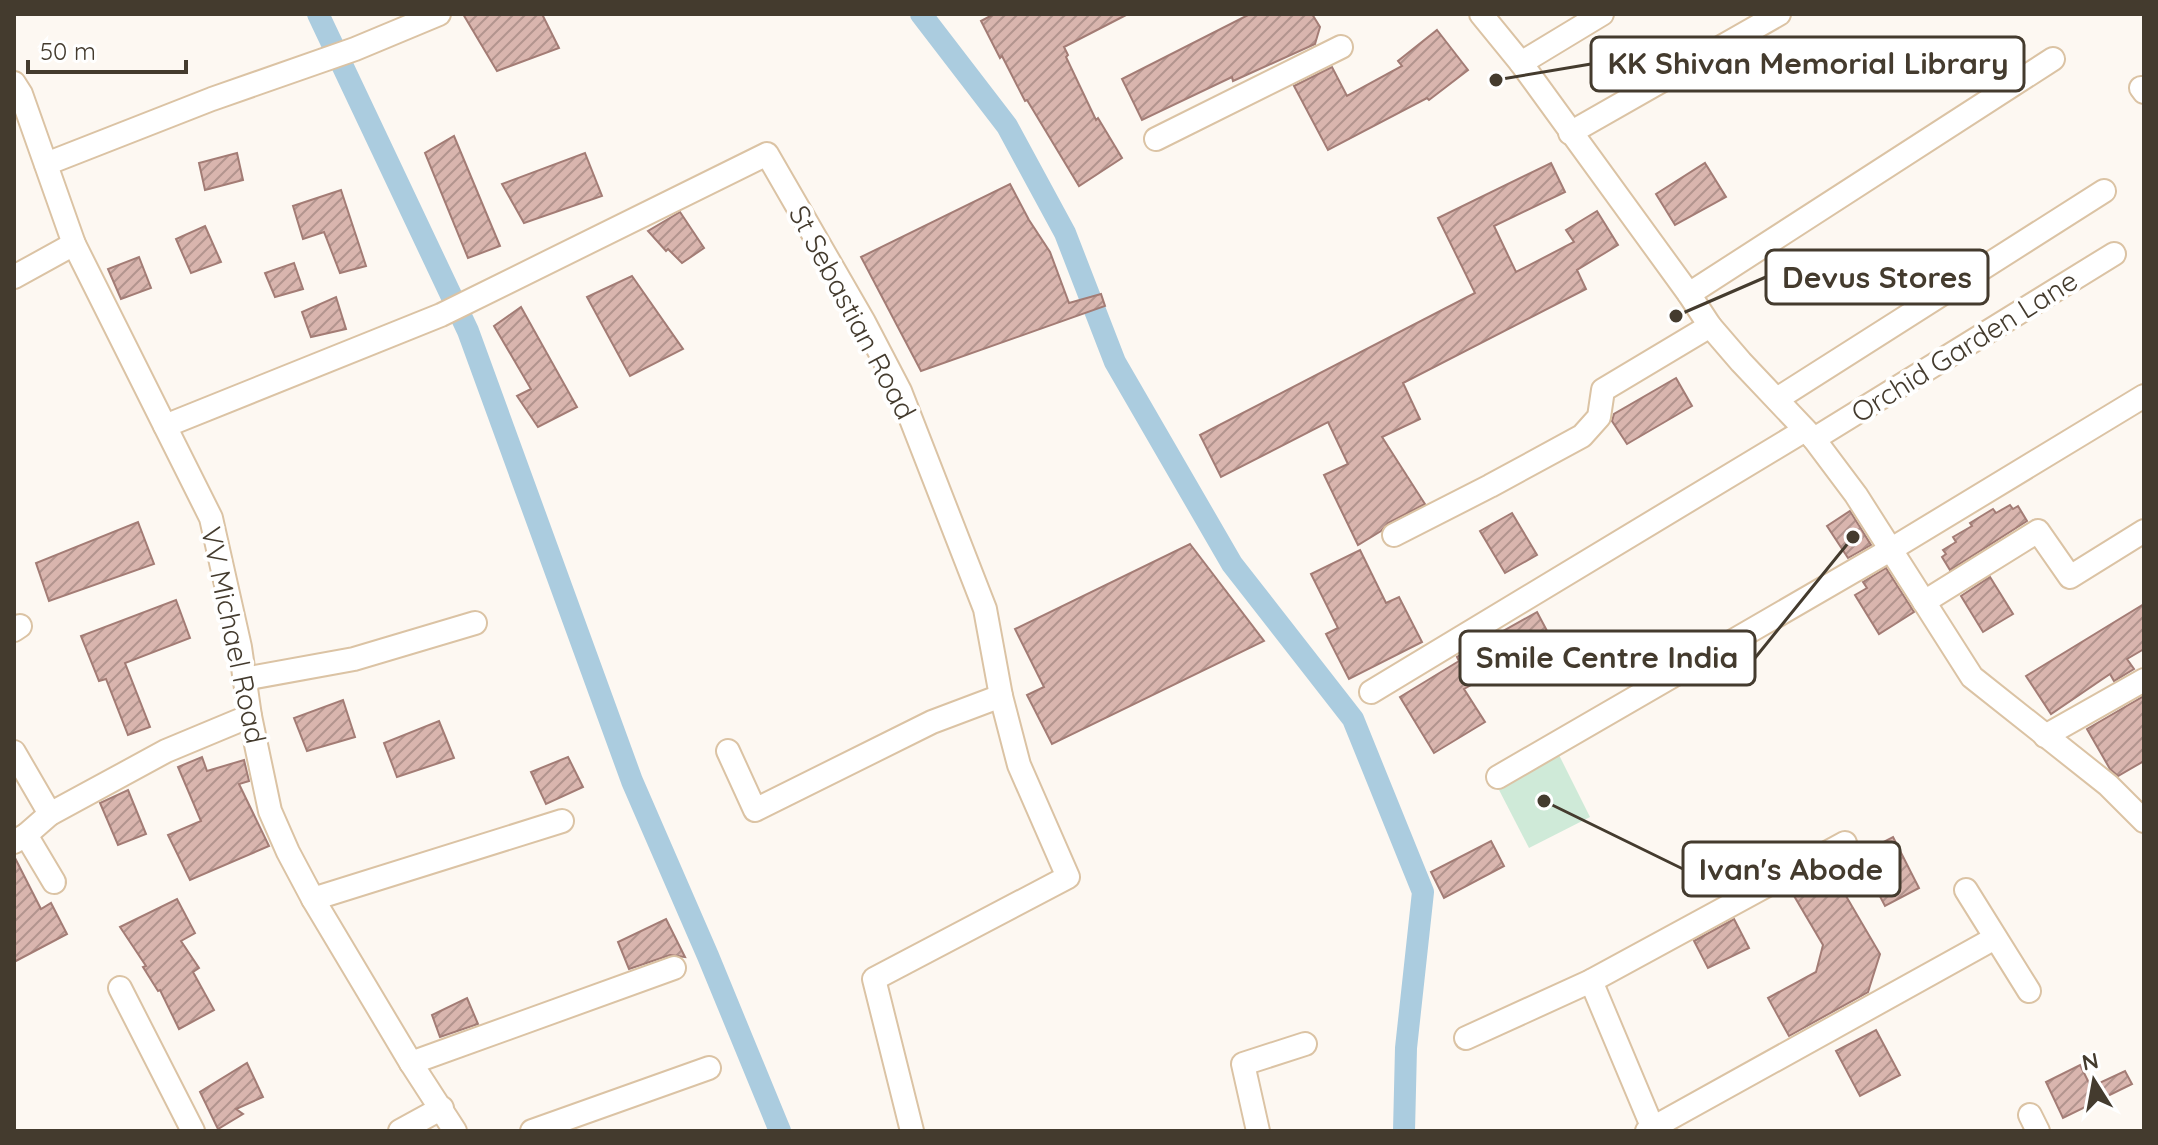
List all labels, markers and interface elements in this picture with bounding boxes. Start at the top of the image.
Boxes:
scale bar [28,24,186,74]
text: 50 m [40,36,96,66]
callout: KK Shivan Memorial Library [1591,37,2024,91]
text: KK Shivan Memorial Library [1607,44,2009,82]
street label: St Sebastian Road [782,199,924,425]
callout: Devus Stores [1766,250,1988,304]
text: Devus Stores [1782,258,1972,296]
street label: Orchid Garden Lane [1844,262,2084,430]
street label: VV Michael Road [194,523,274,747]
callout: Smile Centre India [1460,631,1755,685]
text: Smile Centre India [1476,638,1738,676]
callout: Ivan's Abode [1683,842,1900,896]
text: Ivan's Abode [1699,850,1883,888]
north arrow [2054,1041,2134,1121]
text: N [2080,1046,2101,1077]

